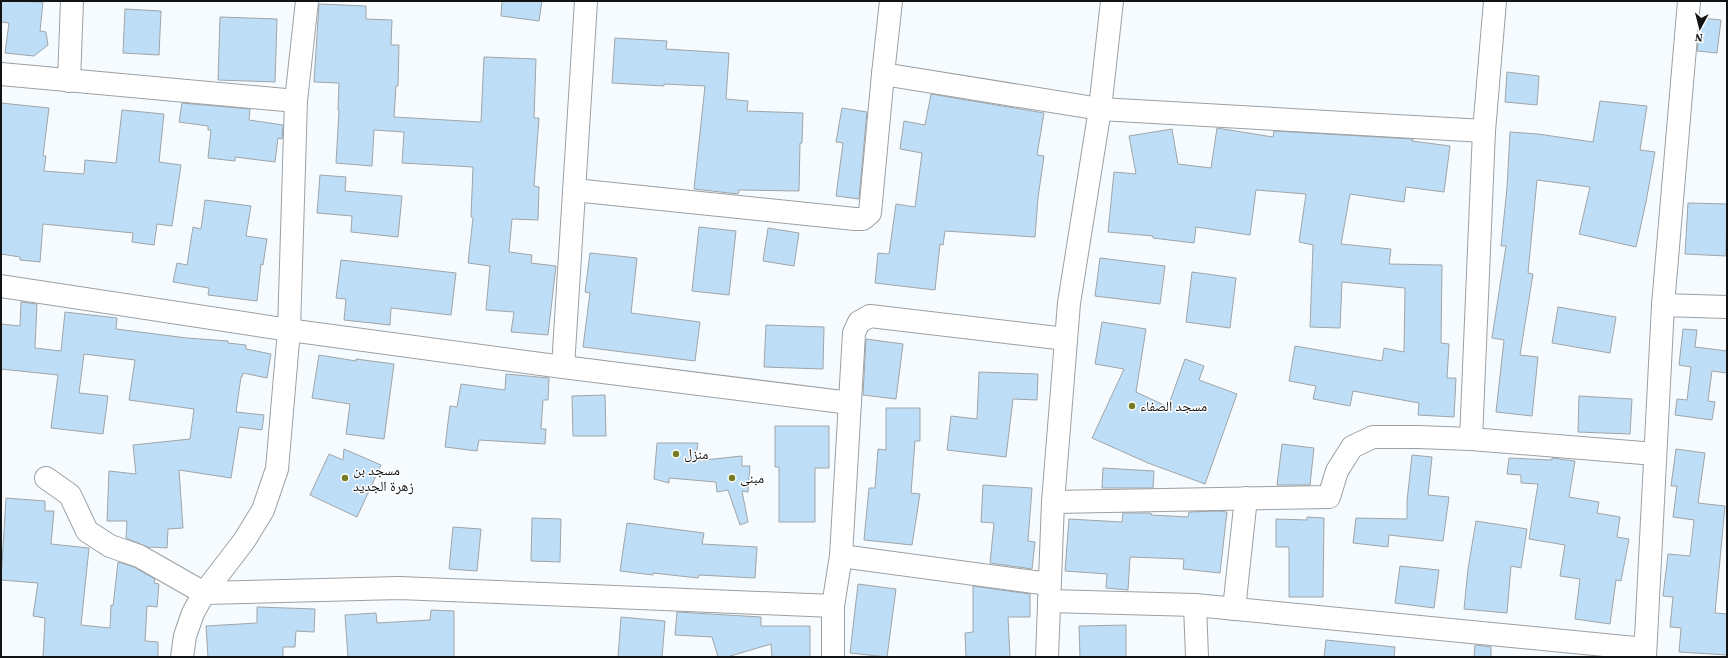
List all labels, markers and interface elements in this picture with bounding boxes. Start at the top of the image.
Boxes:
north arrow [1680,8,1720,48]
text: N [1694,29,1704,45]
place label: مسجد الصفاء [1140,396,1207,416]
marker: مسجد الصفاء [1127,401,1137,411]
place label: منزل [684,444,708,464]
marker: منزل [671,449,681,459]
place label: مسجد بن زهرة الجديد [353,460,414,496]
place label: مبنى [740,468,764,488]
marker: مسجد بن زهرة الجديد [340,473,350,483]
marker: مبنى [727,473,737,483]

